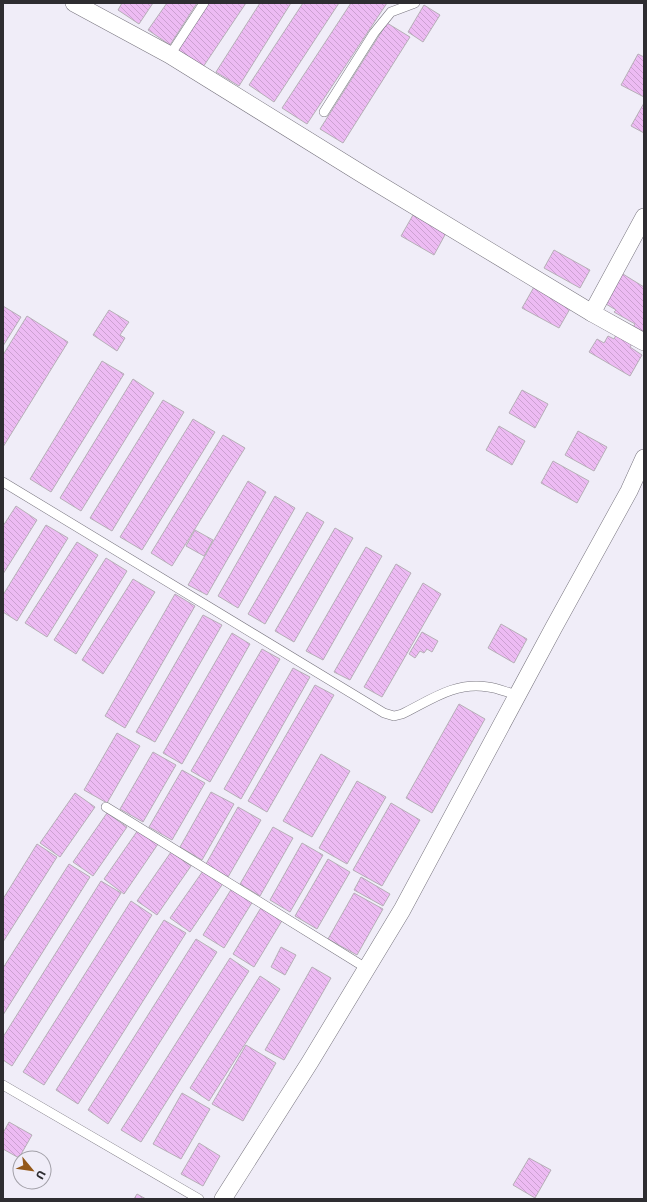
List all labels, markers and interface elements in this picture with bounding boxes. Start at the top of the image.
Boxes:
north arrow [12,1150,52,1190]
text: U [34,1168,49,1182]

